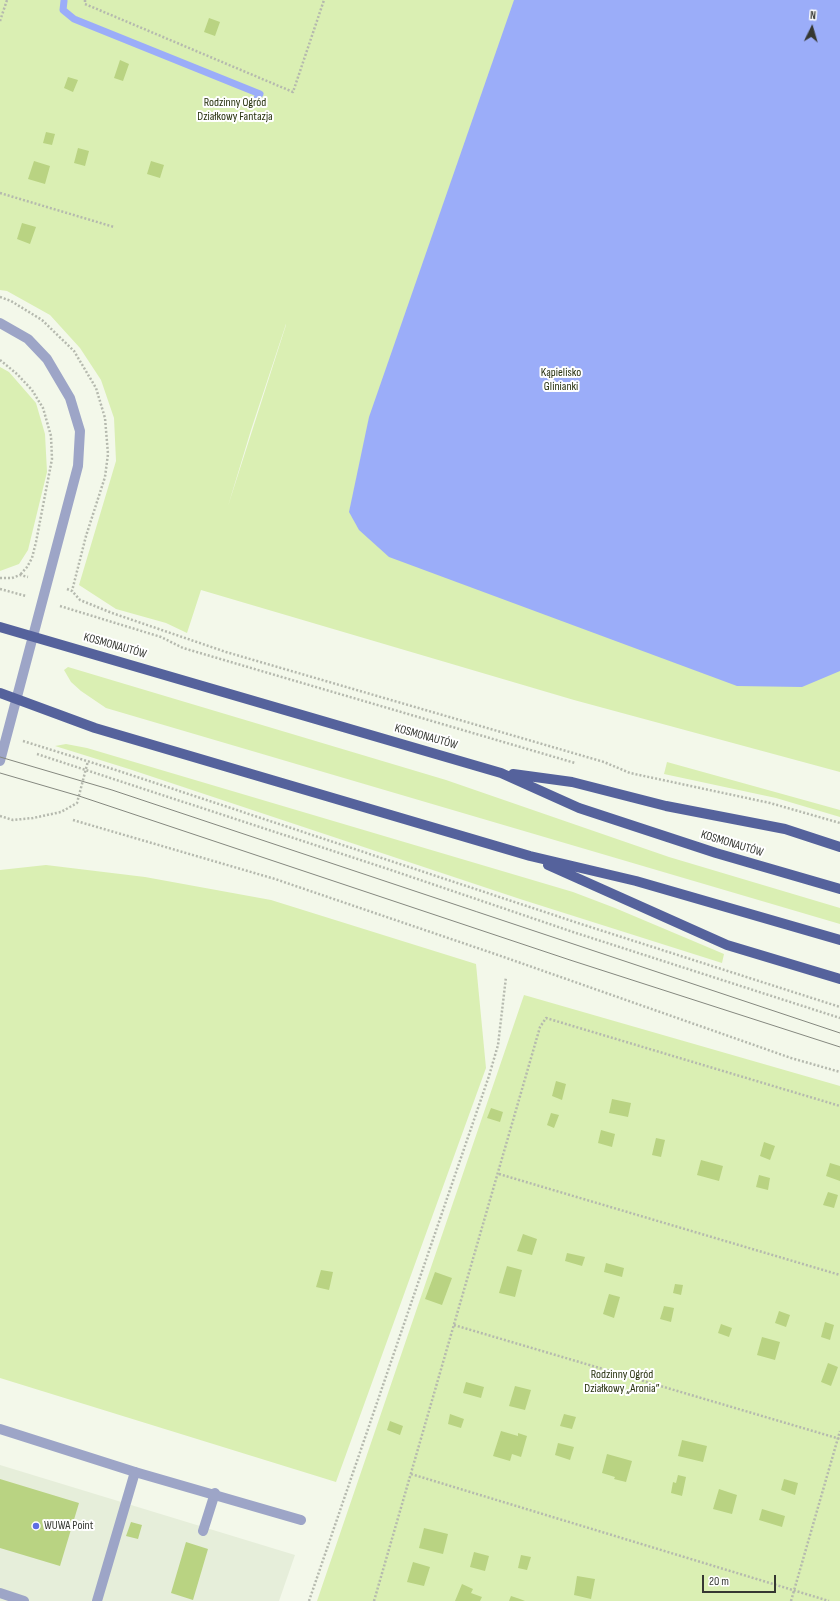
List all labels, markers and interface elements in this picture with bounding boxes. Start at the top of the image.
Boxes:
north arrow [792,8,832,48]
text: N [810,9,817,22]
park label: Rodzinny Ogród Działkowy Fantazja [197,96,273,124]
park label: Kąpielisko Glinianki [541,366,581,394]
street label: KOSMONAUTÓW [82,630,148,662]
street label: KOSMONAUTÓW [393,721,459,753]
street label: KOSMONAUTÓW [699,828,765,860]
park label: Rodzinny Ogród Działkowy „Aronia” [584,1368,660,1396]
place label: WUWA Point [44,1519,93,1533]
marker: WUWA Point [31,1521,41,1531]
scale bar [704,1567,778,1593]
text: 20 m [709,1574,729,1589]

